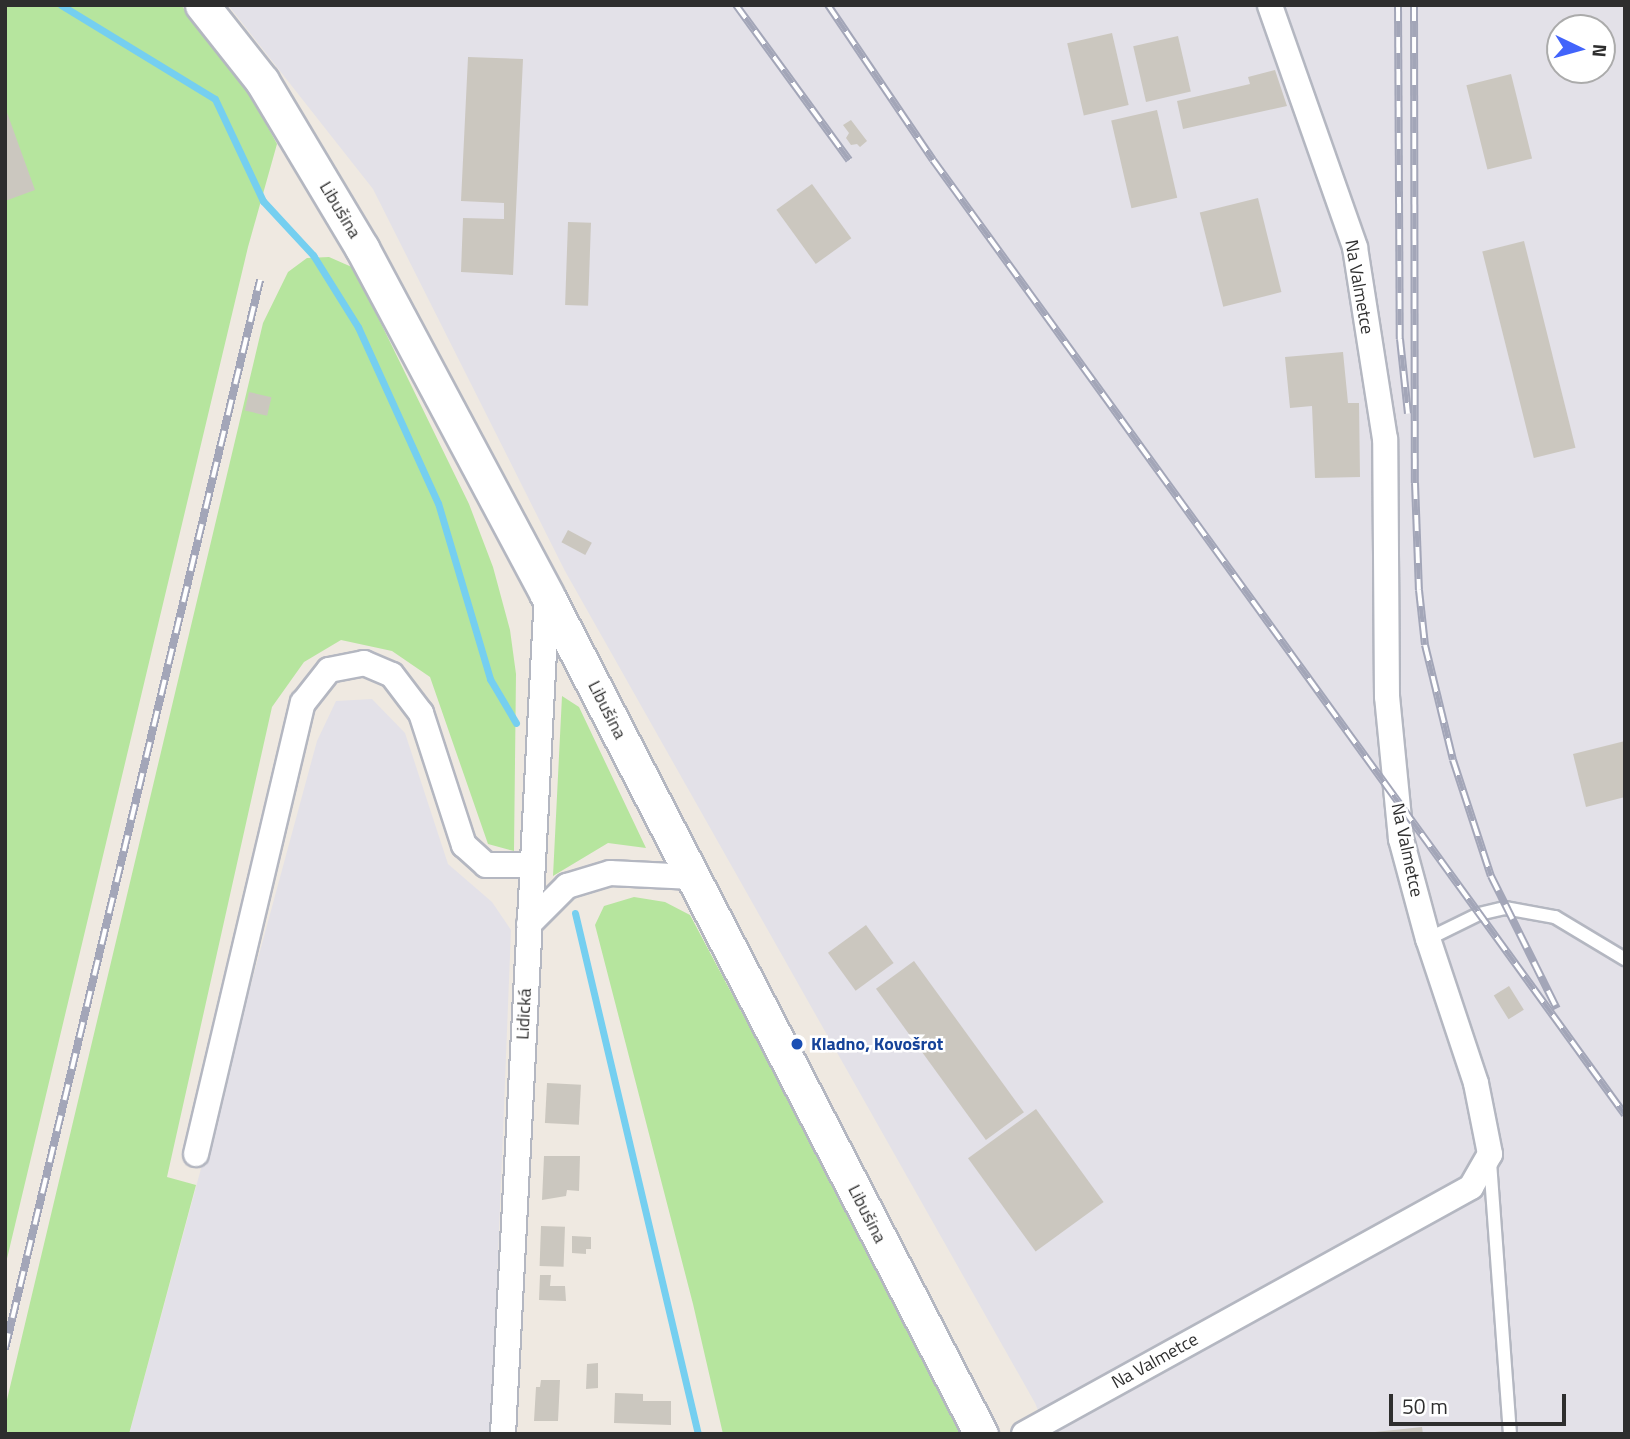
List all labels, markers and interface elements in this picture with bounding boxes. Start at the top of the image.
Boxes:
north arrow [1546,14,1616,84]
text: N [1585,43,1615,59]
street label: Libušina [315,178,365,242]
street label: Na Valmetce [1340,238,1378,336]
street label: Libušina [583,677,631,743]
street label: Na Valmetce [1387,801,1427,899]
street label: Lidická [512,988,536,1040]
place label: Kladno, Kovošrot [811,1033,943,1055]
marker: Kladno, Kovošrot [789,1036,805,1052]
street label: Libušina [843,1181,891,1247]
street label: Na Valmetce [1108,1328,1202,1394]
scale bar [1392,1380,1569,1424]
text: 50 m [1402,1390,1448,1422]

